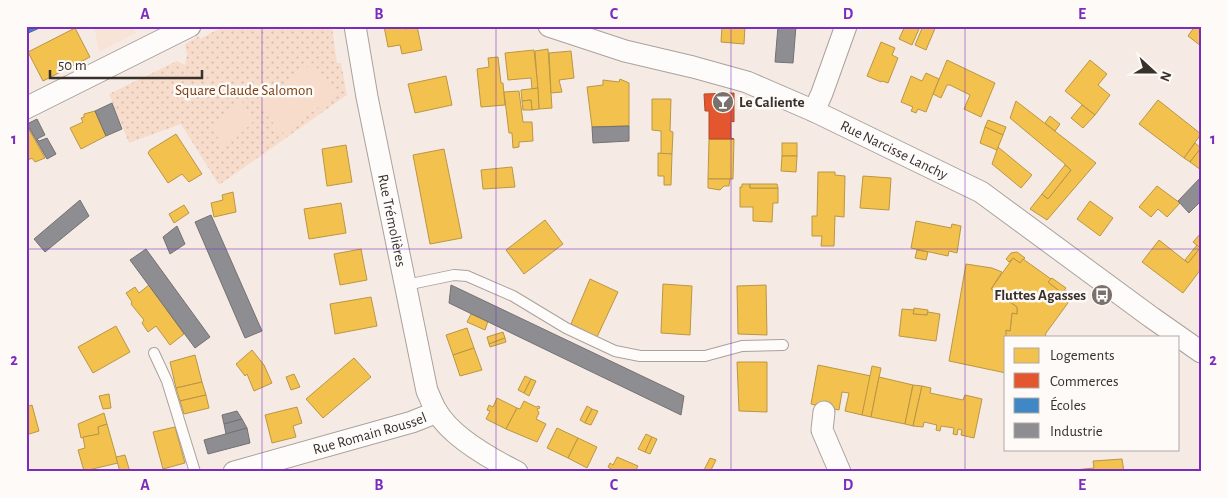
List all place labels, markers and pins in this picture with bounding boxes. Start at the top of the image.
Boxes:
bar icon: Le Caliente [711,90,735,114]
place label: Le Caliente [739,95,805,110]
bus stop icon: Fluttes Agasses [1090,283,1114,307]
place label: Fluttes Agasses [994,288,1086,303]

